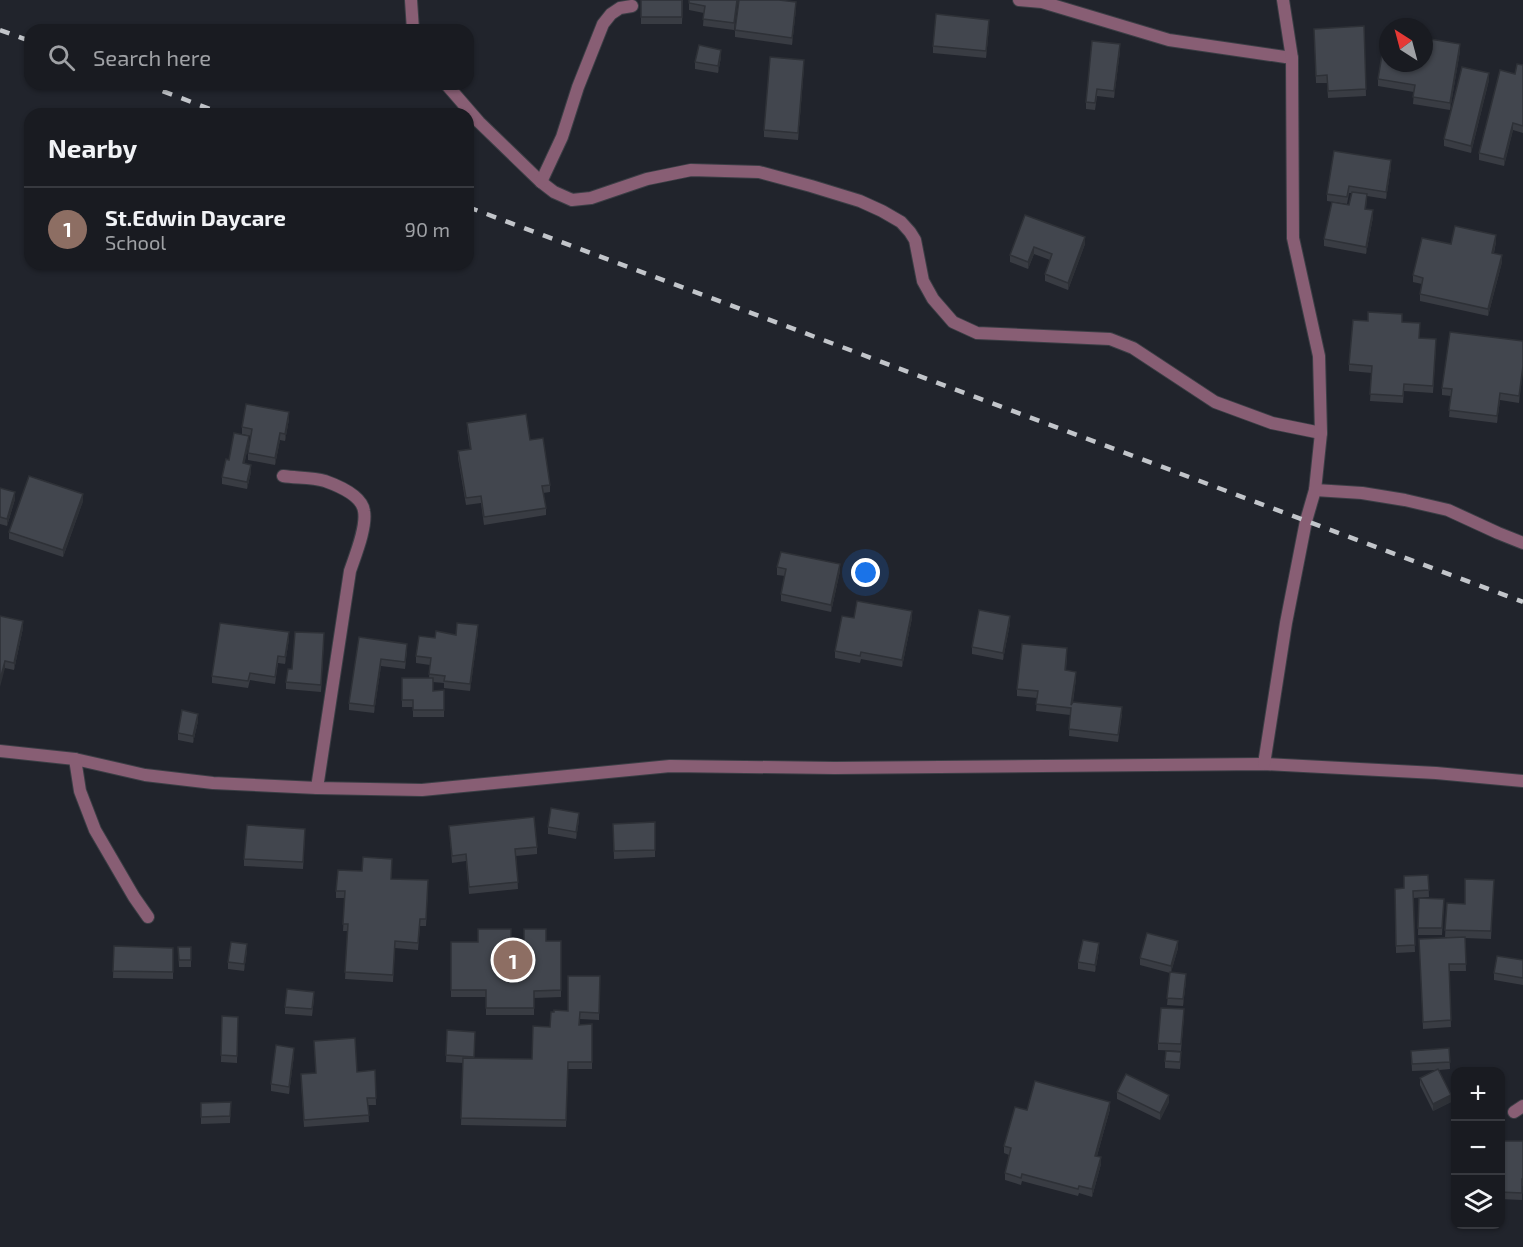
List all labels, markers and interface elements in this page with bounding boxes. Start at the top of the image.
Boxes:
north arrow [1379,18,1433,72]
search box [24,24,474,90]
icon: search [45,41,78,74]
text: Search here [93,44,211,70]
text: Nearby [48,132,137,163]
text: St.Edwin Daycare [105,204,286,230]
text: 1 [63,217,72,241]
text: 90 m [405,217,450,241]
text: School [105,230,166,254]
your location [851,558,880,587]
pin: 1 [494,938,532,982]
map controls [1451,1067,1505,1229]
button: + [1451,1067,1505,1121]
button: − [1451,1121,1505,1175]
button: layers [1451,1175,1505,1229]

